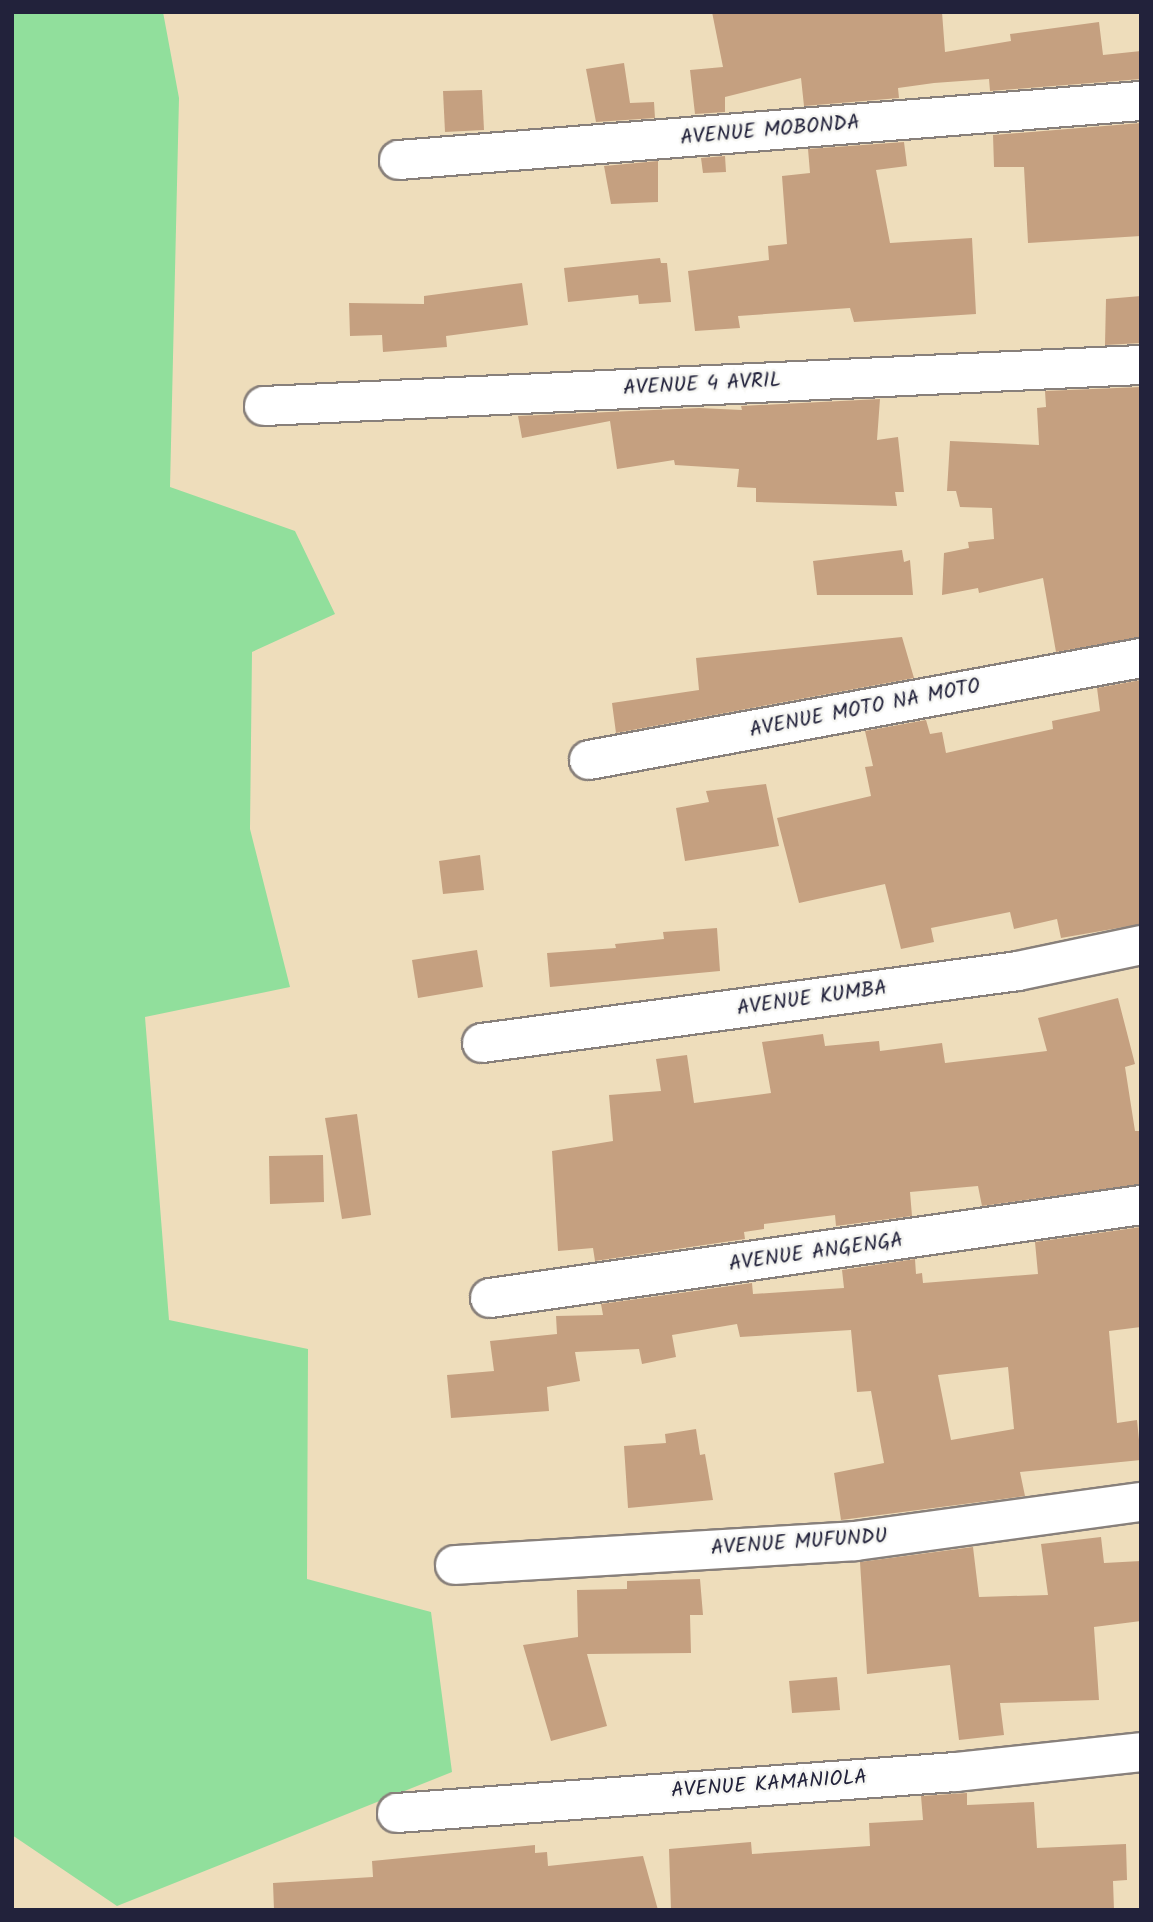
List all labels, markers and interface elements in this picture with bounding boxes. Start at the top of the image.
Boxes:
street label: AVENUE MOBONDA [679,111,861,151]
street label: AVENUE 4 AVRIL [623,368,781,402]
street label: AVENUE MOTO NA MOTO [747,674,983,744]
street label: AVENUE KUMBA [735,976,889,1022]
street label: AVENUE ANGENGA [727,1228,905,1278]
street label: AVENUE MUFUNDU [710,1524,888,1562]
street label: AVENUE KAMANIOLA [670,1766,868,1804]

